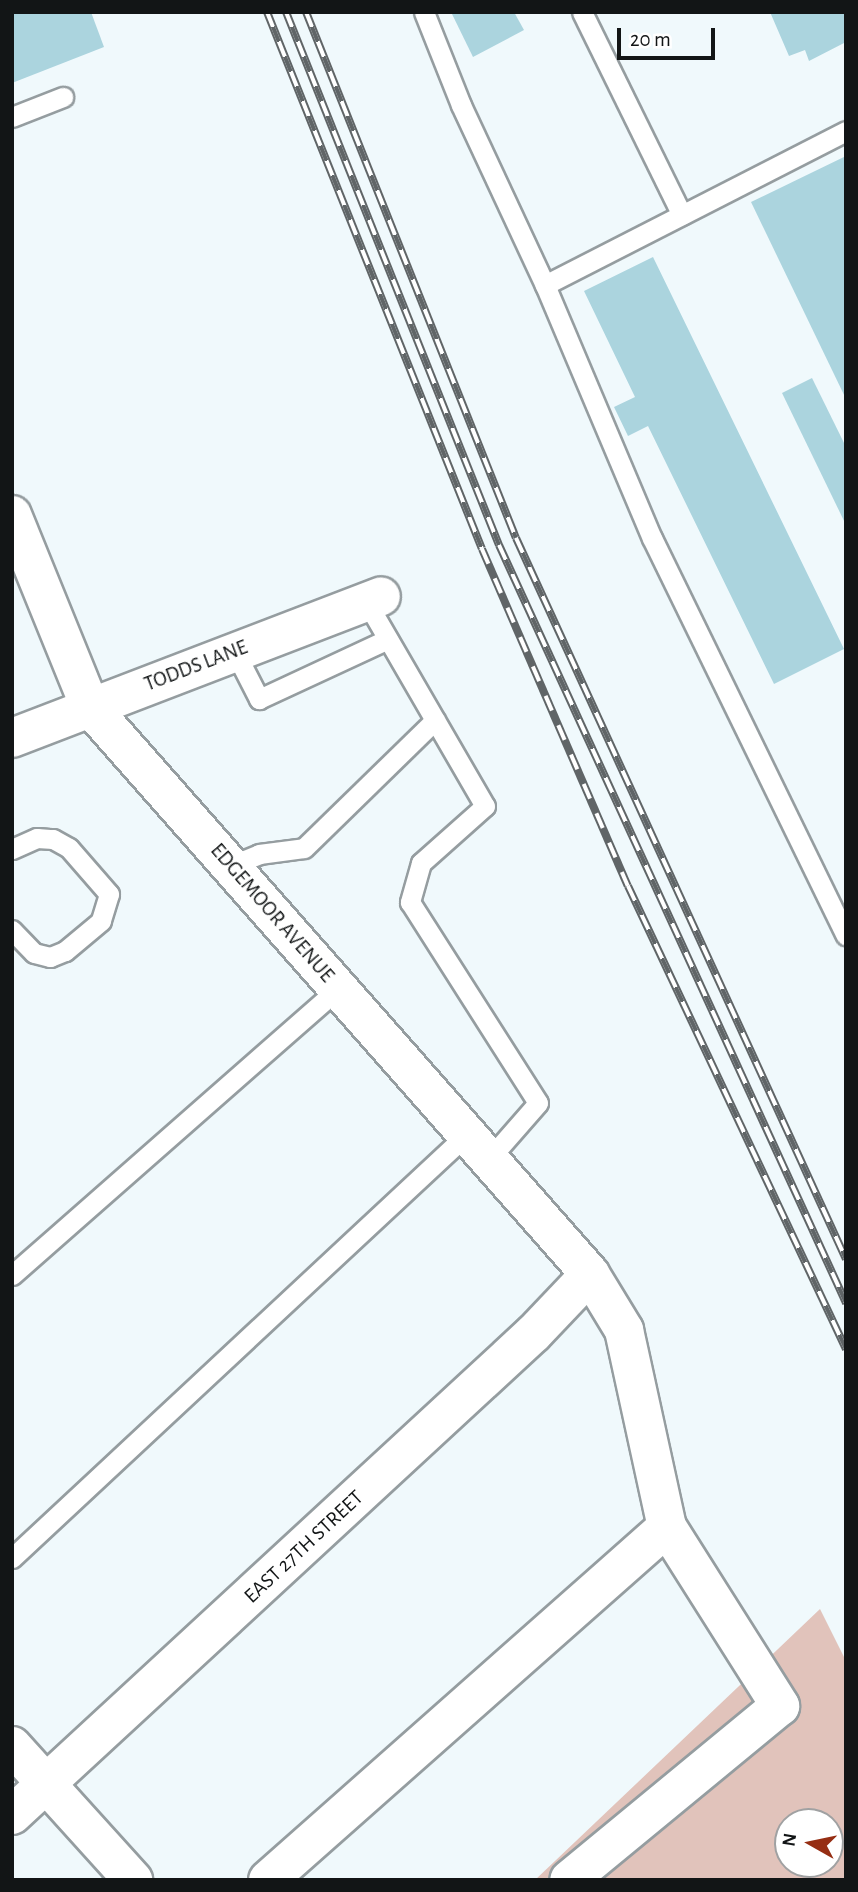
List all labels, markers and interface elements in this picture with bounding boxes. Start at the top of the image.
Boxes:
scale bar [620,14,718,58]
text: 20 m [630,29,671,50]
street label: TODDS LANE [141,635,251,697]
street label: EDGEMOOR AVENUE [205,838,339,988]
street label: EAST 27TH STREET [239,1485,369,1609]
north arrow [774,1808,844,1878]
text: N [779,1832,800,1848]

